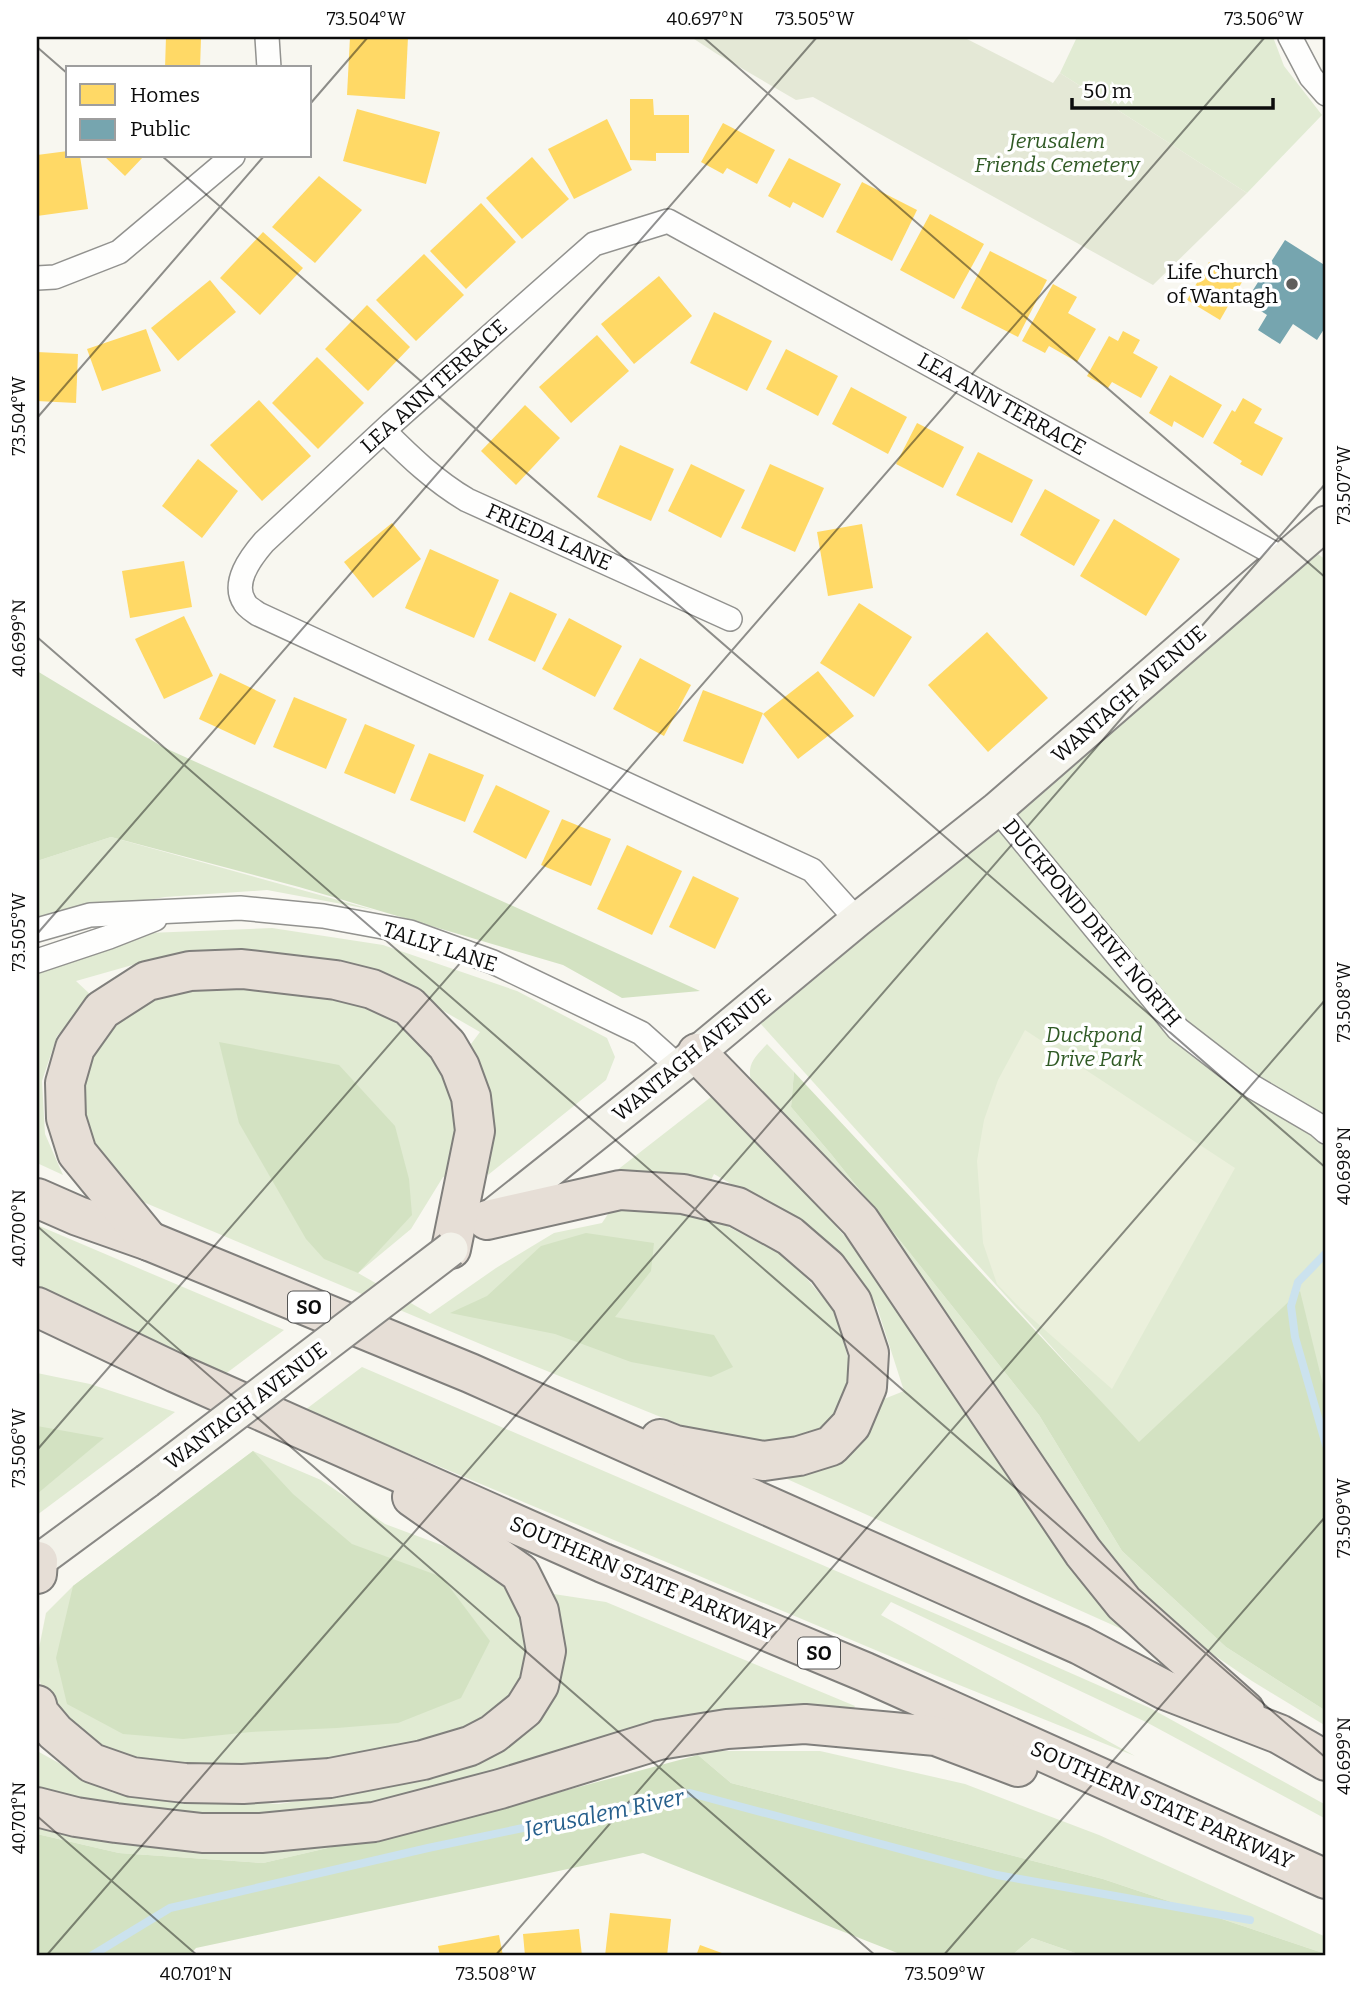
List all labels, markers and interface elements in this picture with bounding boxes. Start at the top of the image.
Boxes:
text: 73.504°W [326,8,406,30]
text: 40.697°N [666,8,744,30]
text: 73.505°W [776,8,855,30]
text: 73.506°W [1224,8,1304,30]
legend [66,66,312,158]
scale bar [1072,66,1274,110]
text: 50 m [1083,78,1132,104]
text: Homes [130,82,200,108]
text: Public [130,116,191,142]
park label: Jerusalem Friends Cemetery [974,128,1141,178]
place label: Life Church of Wantagh [1166,259,1278,309]
marker: Life Church of Wantagh [1284,276,1300,292]
street label: LEA ANN TERRACE [355,313,513,459]
street label: LEA ANN TERRACE [913,347,1091,461]
text: 73.504°W [8,376,30,456]
text: 73.507°W [1333,445,1355,525]
street label: FRIEDA LANE [482,498,616,576]
text: 40.699°N [8,599,30,677]
street label: WANTAGH AVENUE [1046,620,1212,768]
street label: DUCKPOND DRIVE NORTH [997,814,1187,1032]
text: 73.505°W [8,892,30,971]
street label: TALLY LANE [379,916,501,978]
text: 73.508°W [1333,961,1355,1042]
street label: WANTAGH AVENUE [607,983,777,1127]
park label: Duckpond Drive Park [1045,1022,1143,1072]
text: 40.698°N [1333,1127,1355,1205]
text: 40.700°N [8,1189,30,1267]
road number: SO [288,1292,330,1322]
street label: WANTAGH AVENUE [160,1336,332,1476]
text: 73.506°W [8,1408,30,1488]
text: 73.509°W [1333,1478,1355,1558]
street label: SOUTHERN STATE PARKWAY [506,1510,779,1646]
road number: SO [798,1638,840,1668]
text: 40.699°N [1333,1717,1355,1795]
street label: SOUTHERN STATE PARKWAY [1027,1735,1298,1875]
text: 40.701°N [8,1782,30,1854]
water label: Jerusalem River [520,1782,688,1844]
text: 40.701°N [160,1963,232,1985]
text: 73.508°W [456,1963,537,1985]
text: 73.509°W [905,1963,985,1985]

